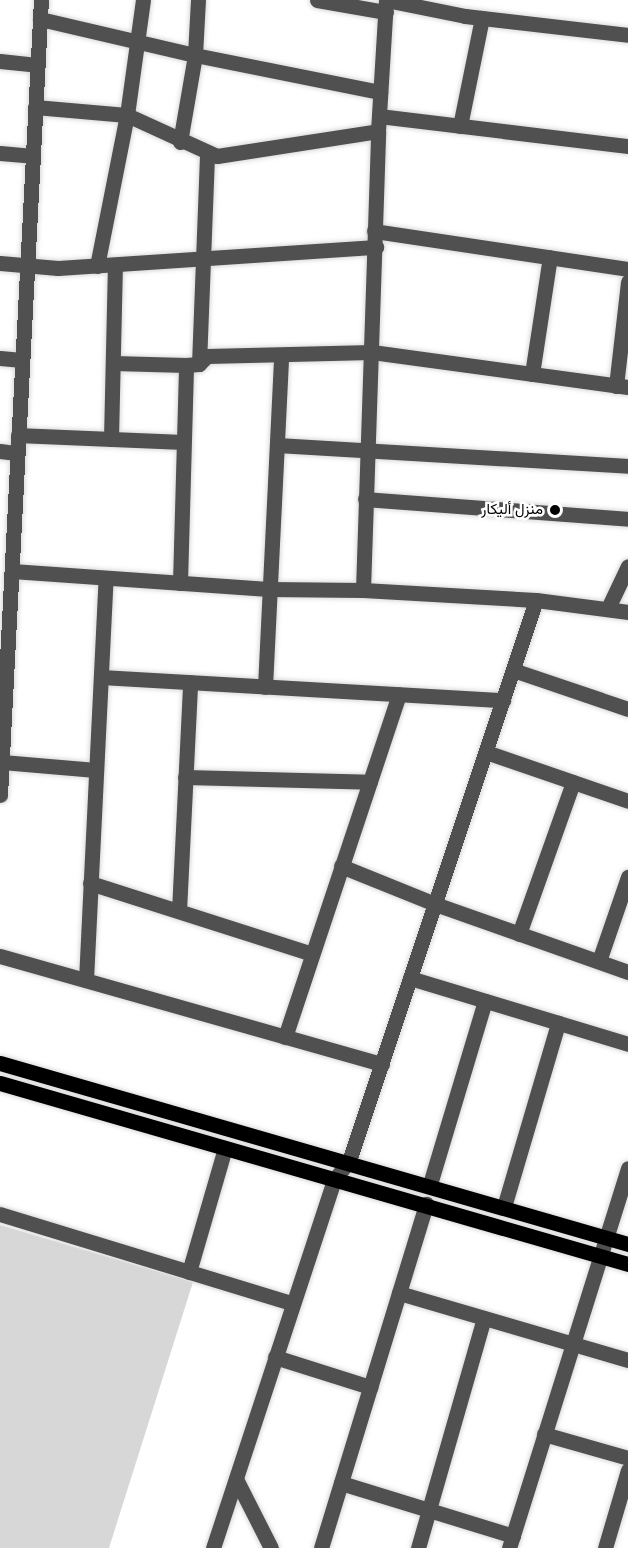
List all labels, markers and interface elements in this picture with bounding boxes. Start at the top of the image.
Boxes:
place label: منزل أليكار [481,501,543,519]
marker: منزل أليكار [548,503,562,517]

